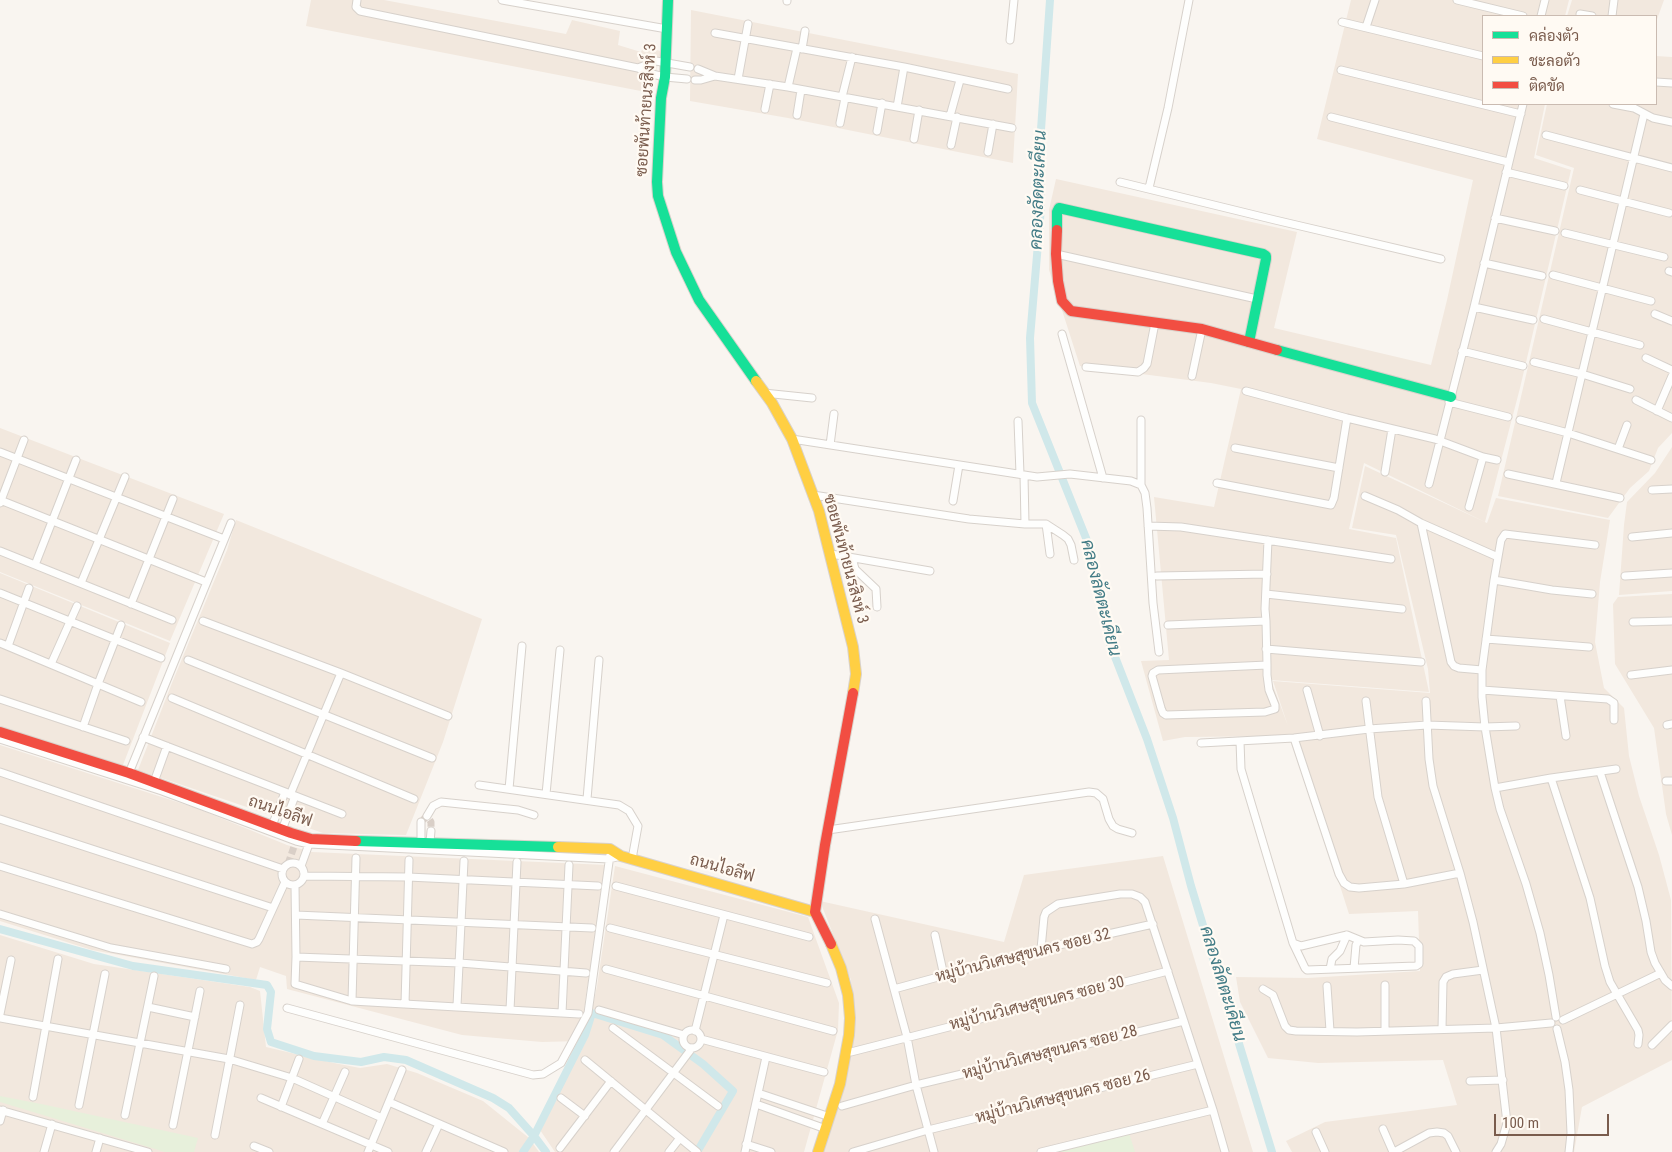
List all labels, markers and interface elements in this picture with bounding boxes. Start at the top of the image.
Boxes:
legend [1482,15,1657,105]
text: คล่องตัว [1529,27,1579,45]
street label: ซอยพันท้ายนรสิงห์ 3 [633,43,661,177]
text: ชะลอตัว [1529,52,1580,70]
text: ติดขัด [1529,77,1565,95]
water label: คลองลัดตะเคียน [1026,130,1052,250]
street label: ซอยพันท้ายนรสิงห์ 3 [818,492,872,626]
water label: คลองลัดตะเคียน [1075,537,1125,659]
street label: ถนนไอลีฟ [246,792,314,832]
street label: ถนนไอลีฟ [688,851,756,887]
water label: คลองลัดตะเคียน [1194,924,1250,1044]
street label: หมู่บ้านวิเศษสุขนคร ซอย 32 [933,925,1113,987]
street label: หมู่บ้านวิเศษสุขนคร ซอย 30 [947,973,1127,1035]
street label: หมู่บ้านวิเศษสุขนคร ซอย 28 [960,1022,1140,1084]
street label: หมู่บ้านวิเศษสุขนคร ซอย 26 [973,1066,1153,1128]
scale bar [1497,1104,1612,1136]
text: 100 m [1502,1114,1539,1132]

